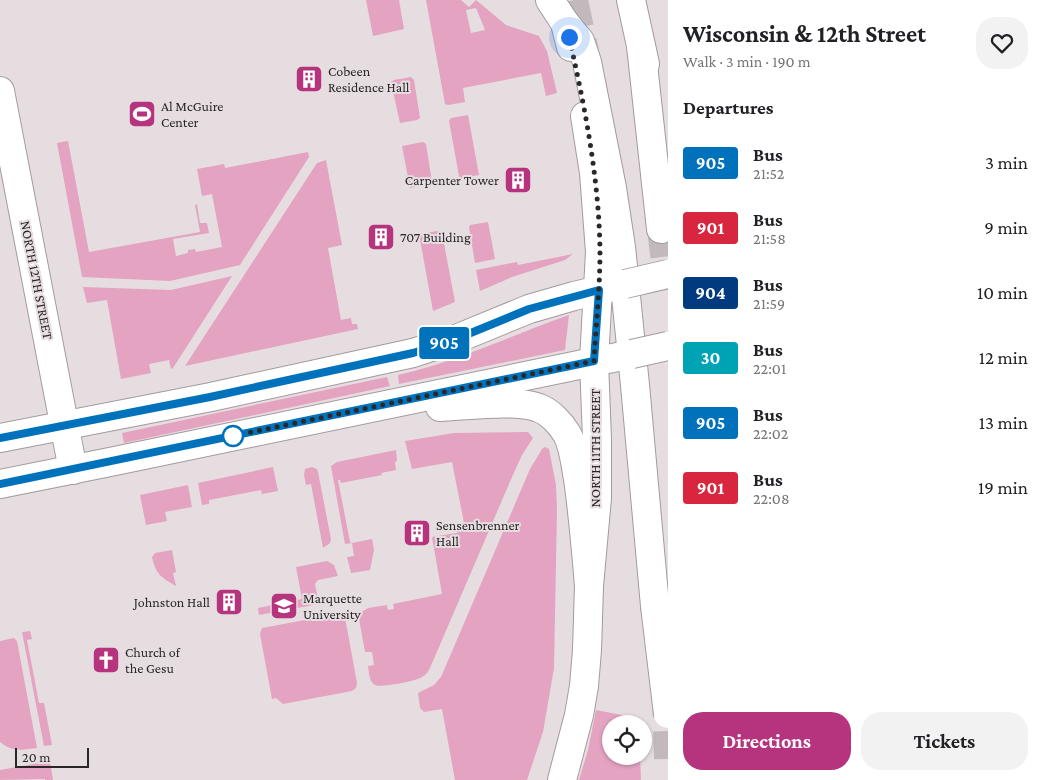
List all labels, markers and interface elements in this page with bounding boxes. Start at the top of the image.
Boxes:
button: heart [976,17,1028,69]
text: Wisconsin & 12th Street [683,20,926,47]
your location [557,25,582,50]
text: Walk · 3 min · 190 m [683,53,810,70]
place label: Cobeen Residence Hall [328,63,410,95]
building icon: Cobeen Residence Hall [294,64,324,94]
text: Departures [683,97,774,118]
place label: Al McGuire Center [161,98,223,130]
sports icon: Al McGuire Center [127,99,157,129]
text: Bus [753,144,783,165]
text: 3 min [985,152,1028,173]
text: 905 [696,153,725,173]
building icon: Carpenter Tower [503,165,533,195]
text: 21:52 [753,165,784,182]
place label: Carpenter Tower [405,172,499,188]
text: Bus [753,209,783,230]
text: 9 min [984,217,1028,238]
text: 901 [697,218,724,238]
street label: NORTH 12TH STREET [18,219,56,341]
building icon: 707 Building [366,222,396,252]
place label: 707 Building [400,229,471,245]
text: 21:58 [753,230,786,247]
text: Bus [753,274,783,295]
text: 10 min [977,282,1028,303]
text: 904 [695,283,726,303]
text: 21:59 [753,295,785,312]
line badge: 905 [415,327,473,359]
text: 905 [429,333,459,353]
text: Bus [753,339,783,360]
text: 12 min [979,347,1028,368]
text: 30 [701,348,720,368]
text: 22:01 [753,360,786,377]
street label: NORTH 11TH STREET [587,388,603,507]
text: Bus [753,404,783,425]
text: 13 min [979,412,1028,433]
text: 905 [696,413,725,433]
unlabelled marker [222,425,244,447]
text: 22:02 [753,425,788,442]
text: Bus [753,469,783,490]
text: 19 min [978,477,1028,498]
text: 901 [697,478,724,498]
text: 22:08 [753,490,789,507]
place label: Sensenbrenner Hall [436,517,520,549]
building icon: Sensenbrenner Hall [402,518,432,548]
building icon: Johnston Hall [214,587,244,617]
place label: Marquette University [303,590,362,622]
school or university icon: Marquette University [269,591,299,621]
place label: Johnston Hall [132,594,210,610]
place label: Church of the Gesu [125,644,181,676]
church icon: Church of the Gesu [91,645,121,675]
button: Directions [683,712,851,770]
button: Tickets [861,712,1028,770]
map controls [602,715,652,765]
button: locate [602,715,652,765]
scale bar [15,745,89,768]
text: 20 m [22,749,50,765]

